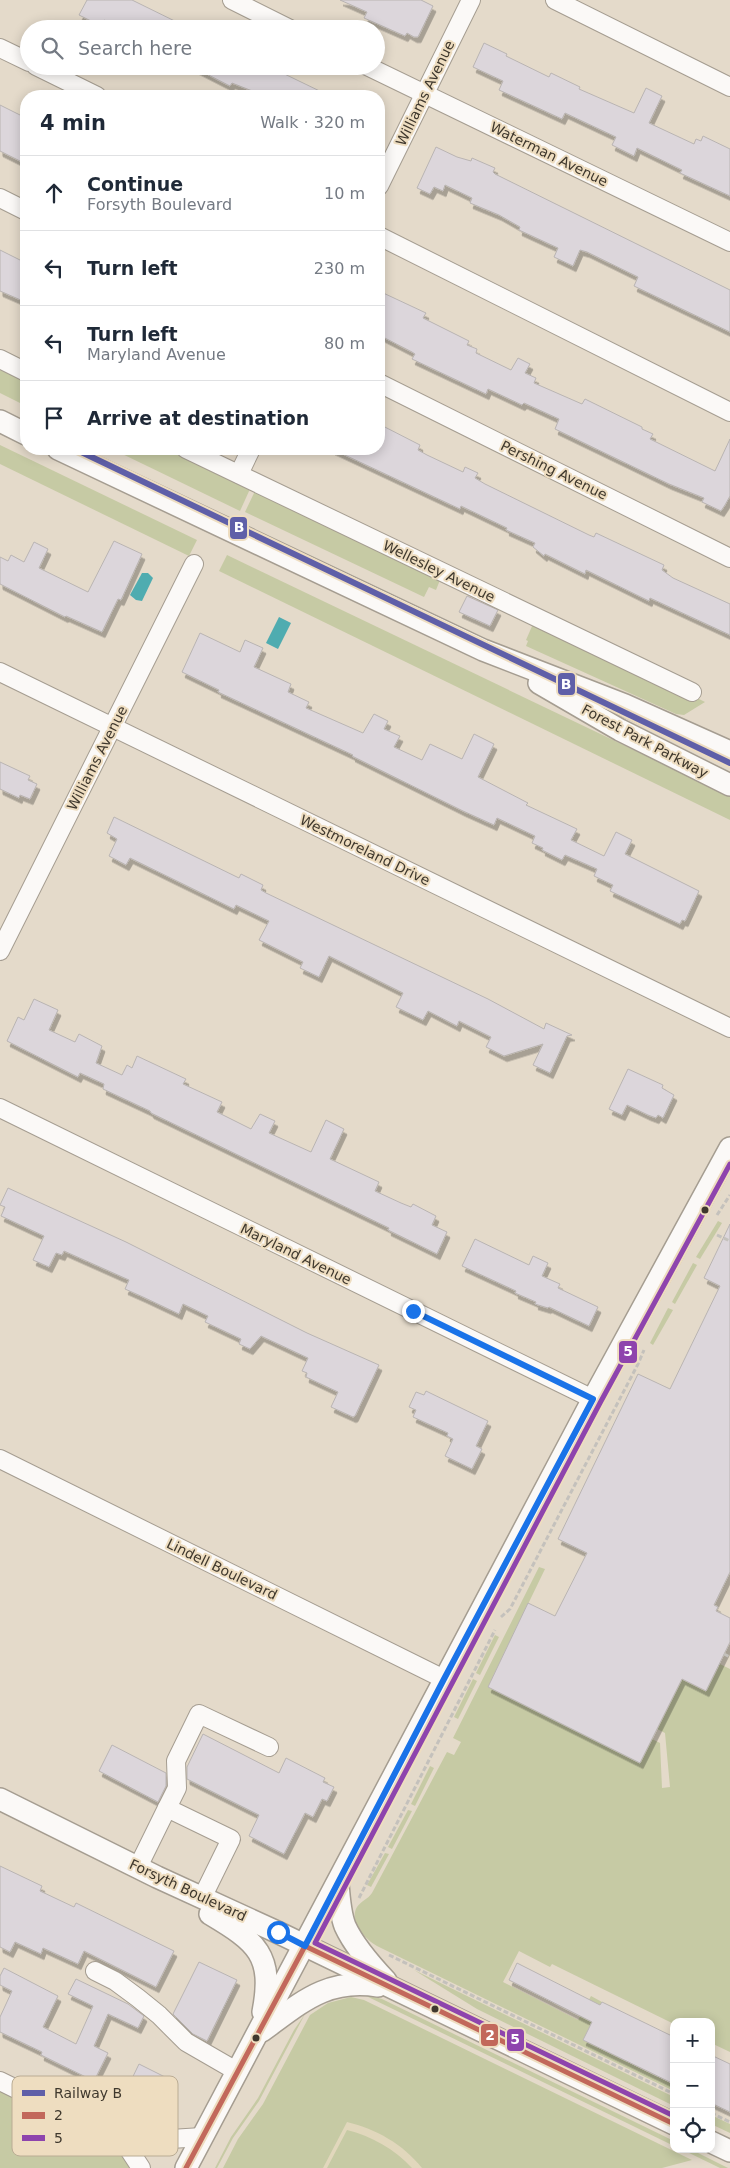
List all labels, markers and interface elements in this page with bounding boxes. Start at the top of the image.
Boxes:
search box [20,20,385,75]
icon: search [38,34,66,62]
text: Search here [78,37,192,59]
street label: Williams Avenue [393,38,457,148]
text: 4 min [40,111,106,135]
text: Walk · 320 m [260,113,365,132]
street label: Waterman Avenue [488,119,610,189]
text: Continue [87,173,183,195]
icon: ahead [40,179,68,207]
text: 10 m [324,184,365,203]
text: Forsyth Boulevard [87,195,232,214]
icon: left [40,254,68,282]
text: Turn left [87,257,178,279]
text: 230 m [314,259,365,278]
text: Turn left [87,323,178,345]
icon: left [40,329,68,357]
text: 80 m [324,334,365,353]
text: Maryland Avenue [87,345,226,364]
icon: arrive [40,404,68,432]
text: Arrive at destination [87,407,309,429]
street label: Pershing Avenue [498,437,610,503]
line badge: B [229,516,248,540]
text: B [234,519,244,535]
street label: Wellesley Avenue [380,537,498,605]
line badge: B [557,672,576,696]
text: B [561,676,571,692]
street label: Forest Park Parkway [579,701,711,781]
street label: Williams Avenue [64,703,130,813]
street label: Westmoreland Drive [297,812,433,888]
unlabelled marker [700,1205,710,1215]
street label: Maryland Avenue [238,1220,354,1288]
route end [402,1300,425,1323]
line badge: 5 [618,1340,638,1364]
text: 5 [623,1343,633,1359]
street label: Lindell Boulevard [164,1535,280,1603]
street label: Forsyth Boulevard [127,1856,249,1924]
route start [267,1921,290,1944]
unlabelled marker [430,2004,440,2014]
map controls [670,2018,715,2153]
button: + [670,2018,715,2063]
line badge: 2 [480,2023,499,2047]
text: 2 [485,2027,495,2043]
line badge: 5 [506,2028,525,2052]
text: 5 [510,2031,520,2047]
unlabelled marker [251,2033,261,2043]
button: − [670,2063,715,2108]
legend [12,2076,178,2156]
text: Railway B [54,2085,122,2101]
text: 2 [54,2107,63,2123]
button: locate [670,2108,715,2153]
text: 5 [54,2130,63,2146]

